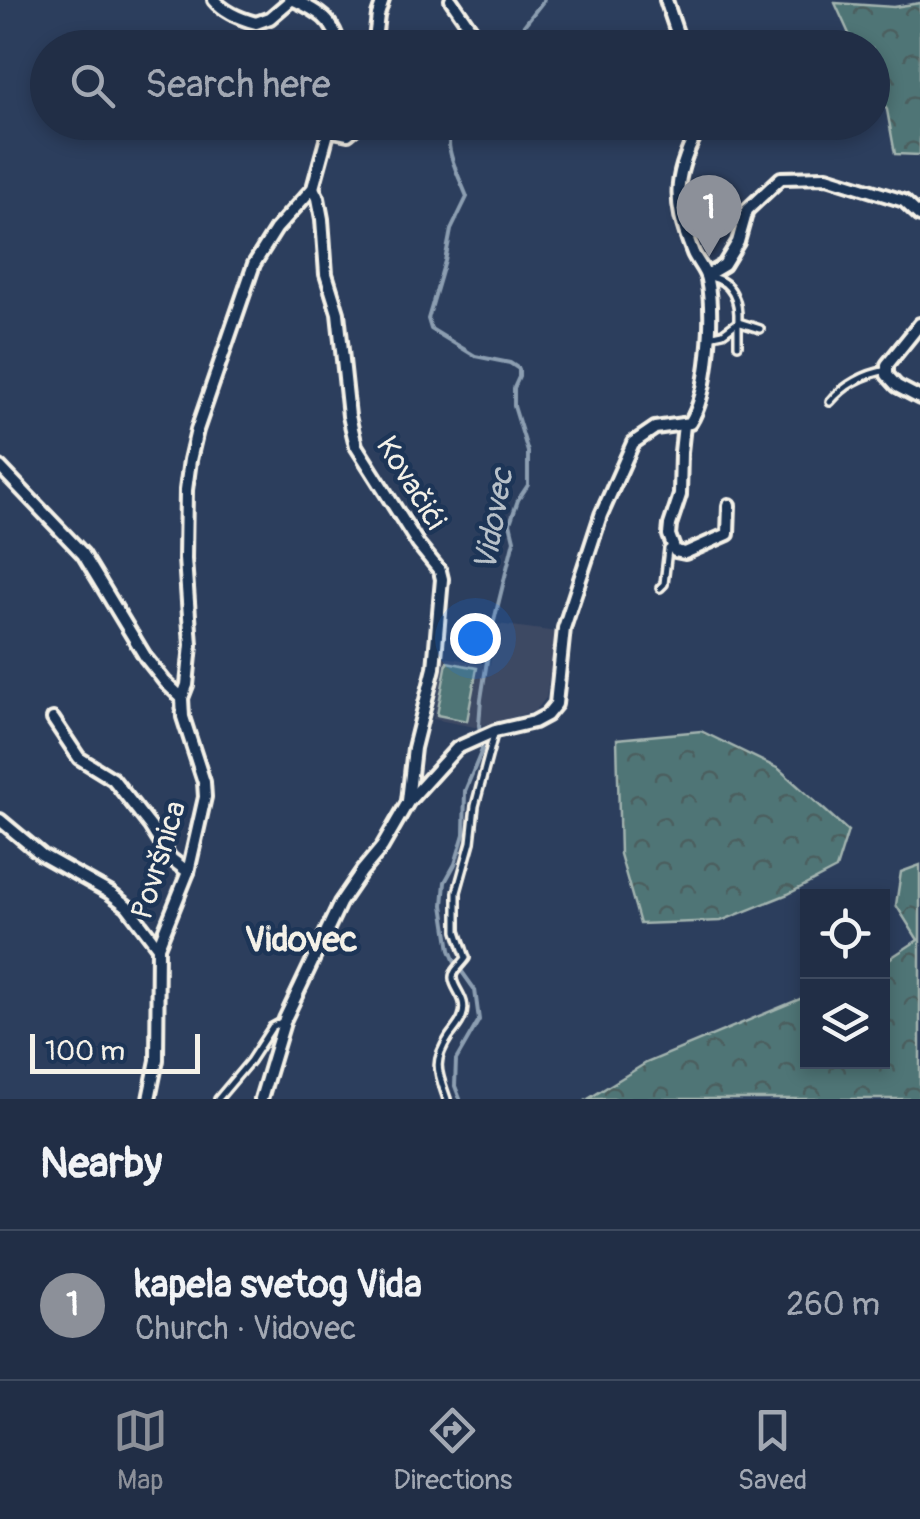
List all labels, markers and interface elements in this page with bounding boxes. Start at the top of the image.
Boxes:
search box [30,30,890,140]
icon: search [65,58,120,113]
text: Search here [145,61,331,109]
pin: 1 [676,174,742,257]
street label: Kovačići [368,429,454,537]
water label: Vidovec [465,464,523,574]
your location [450,613,501,664]
street label: Površnica [124,796,194,924]
map controls [800,889,890,1069]
button: locate [800,889,890,979]
district label: Vidovec [244,918,358,962]
button: layers [800,979,890,1069]
scale bar [30,1029,200,1074]
text: 100 m [45,1034,125,1069]
text: Nearby [40,1138,162,1190]
text: kapela svetog Vida [135,1261,422,1309]
text: 1 [66,1285,79,1325]
text: 260 m [786,1285,880,1325]
text: Church · Vidovec [135,1309,356,1349]
tab: Map [113,1403,168,1498]
tab: Directions [393,1403,512,1498]
tab: Saved [738,1403,807,1498]

